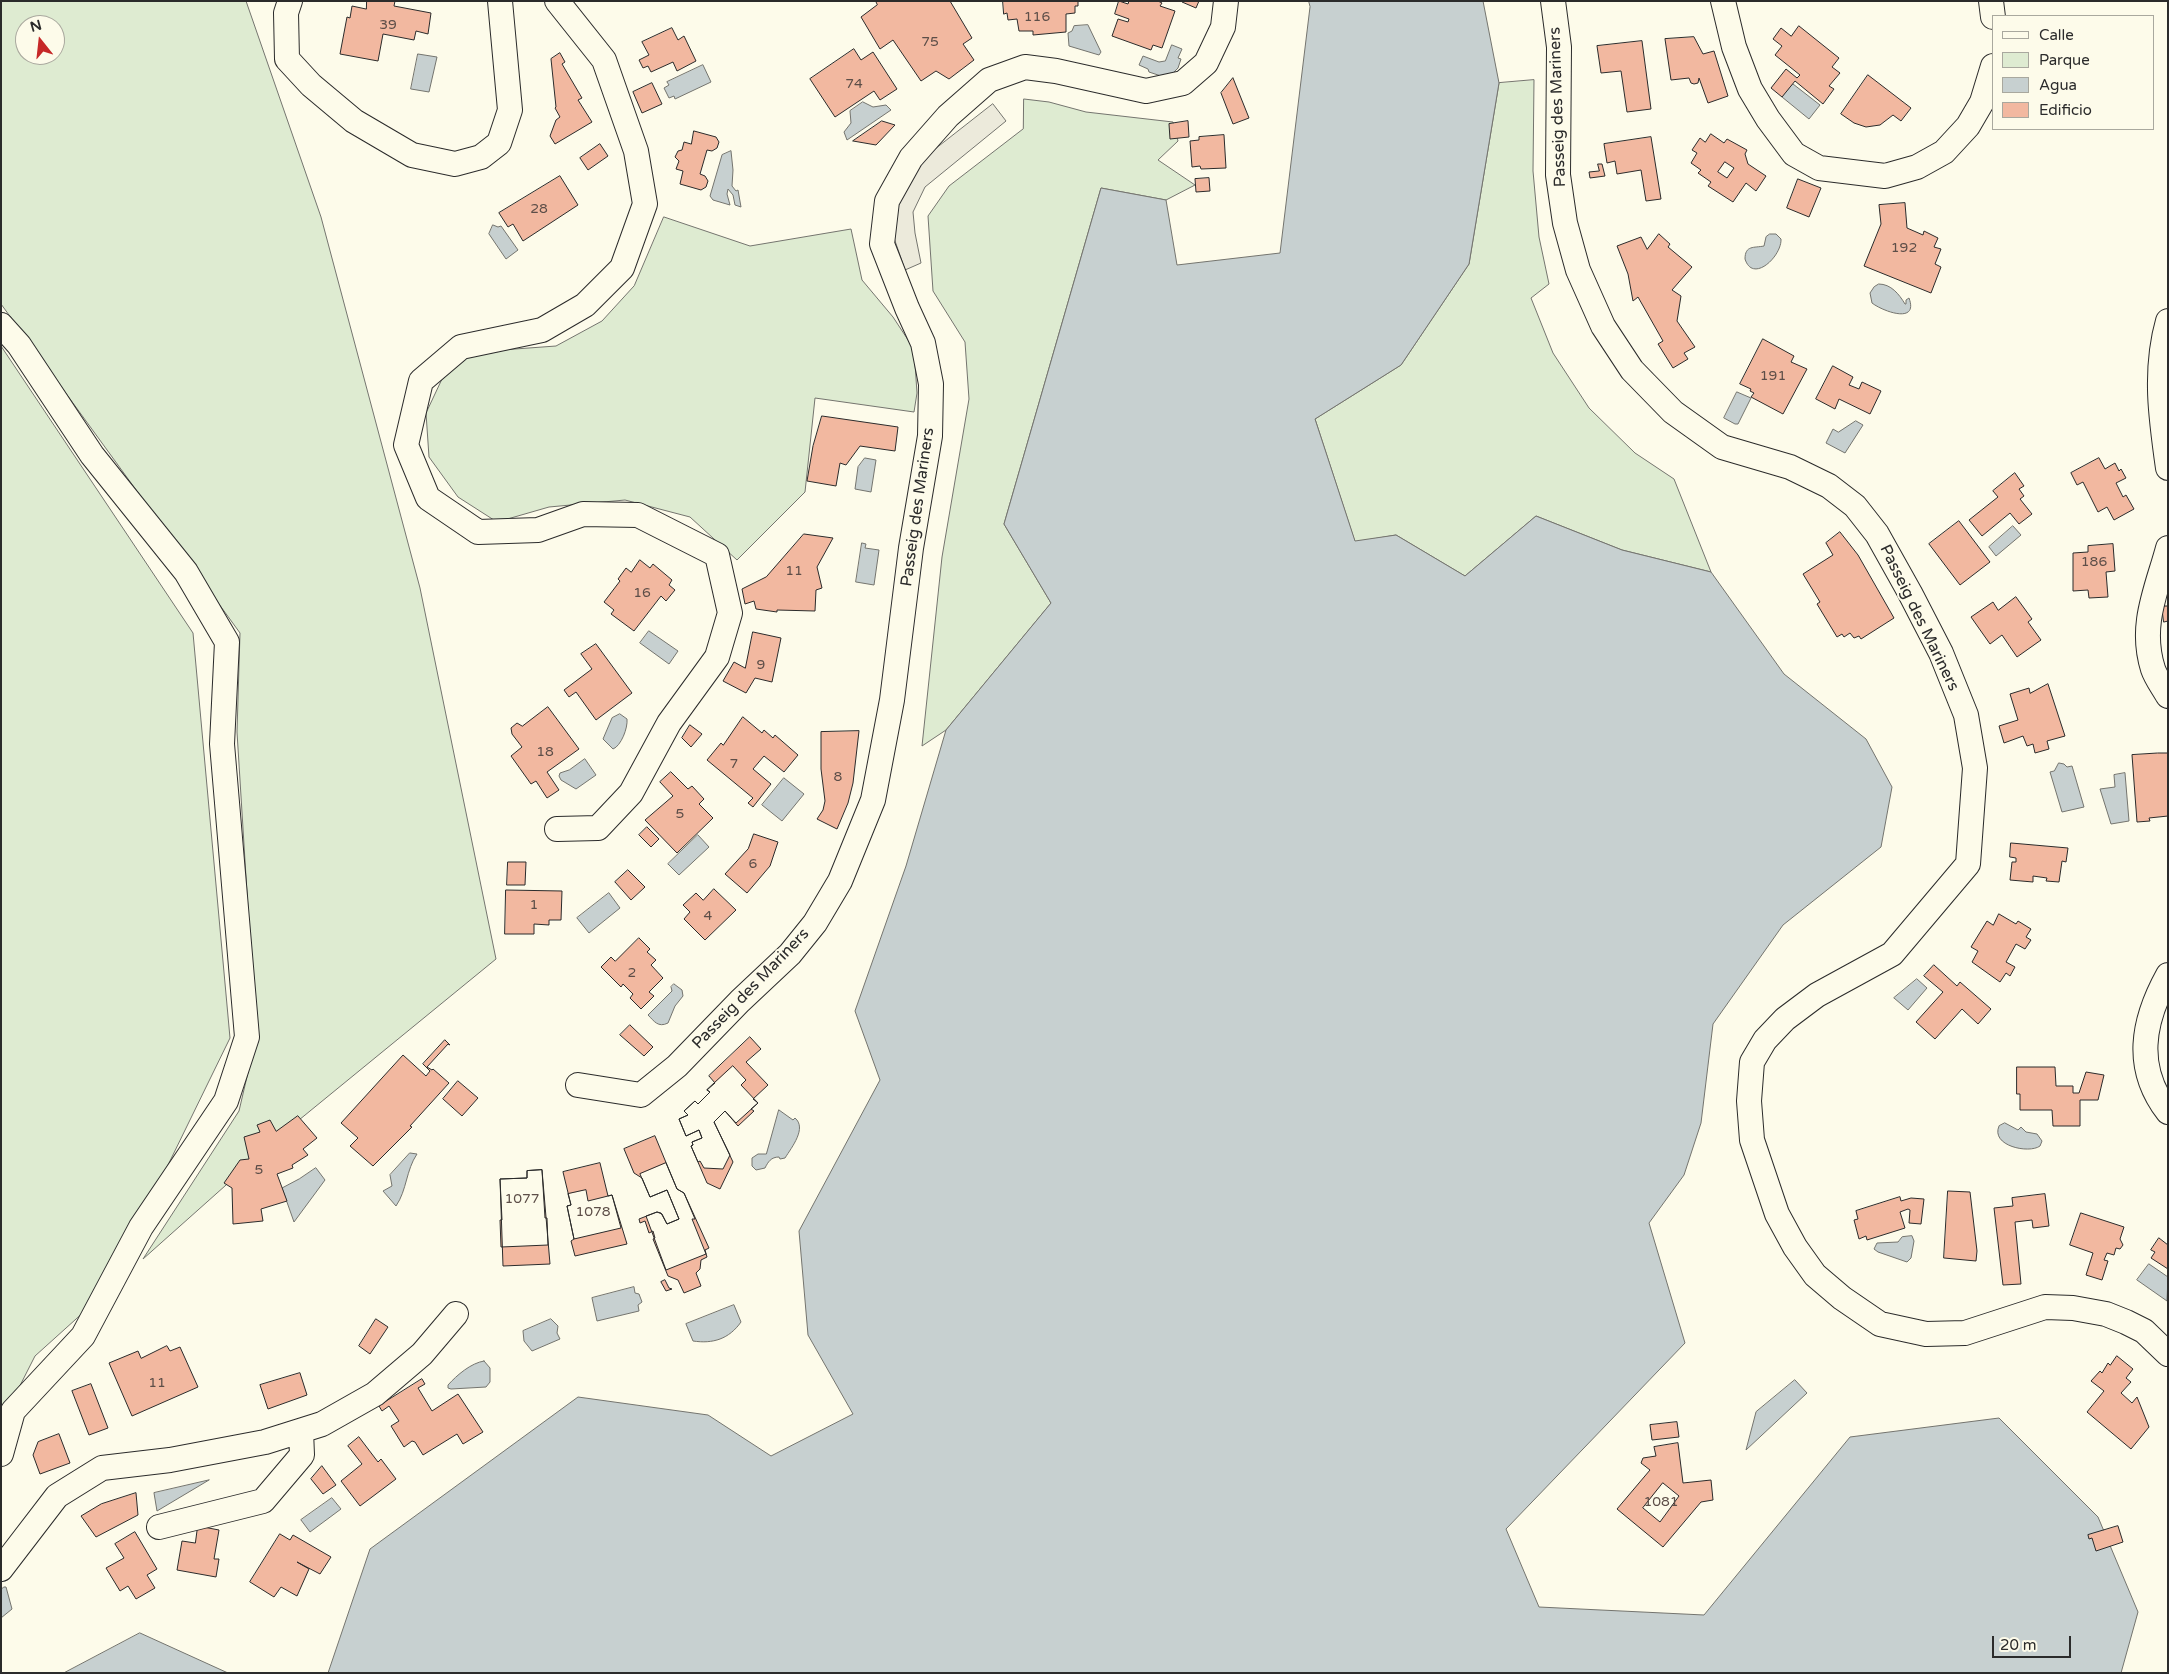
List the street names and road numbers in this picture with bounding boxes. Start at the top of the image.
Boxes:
street label: Passeig des Mariners [1546,27,1570,187]
street label: Passeig des Mariners [897,426,939,588]
street label: Passeig des Mariners [1875,542,1963,694]
street label: Passeig des Mariners [688,925,814,1053]

